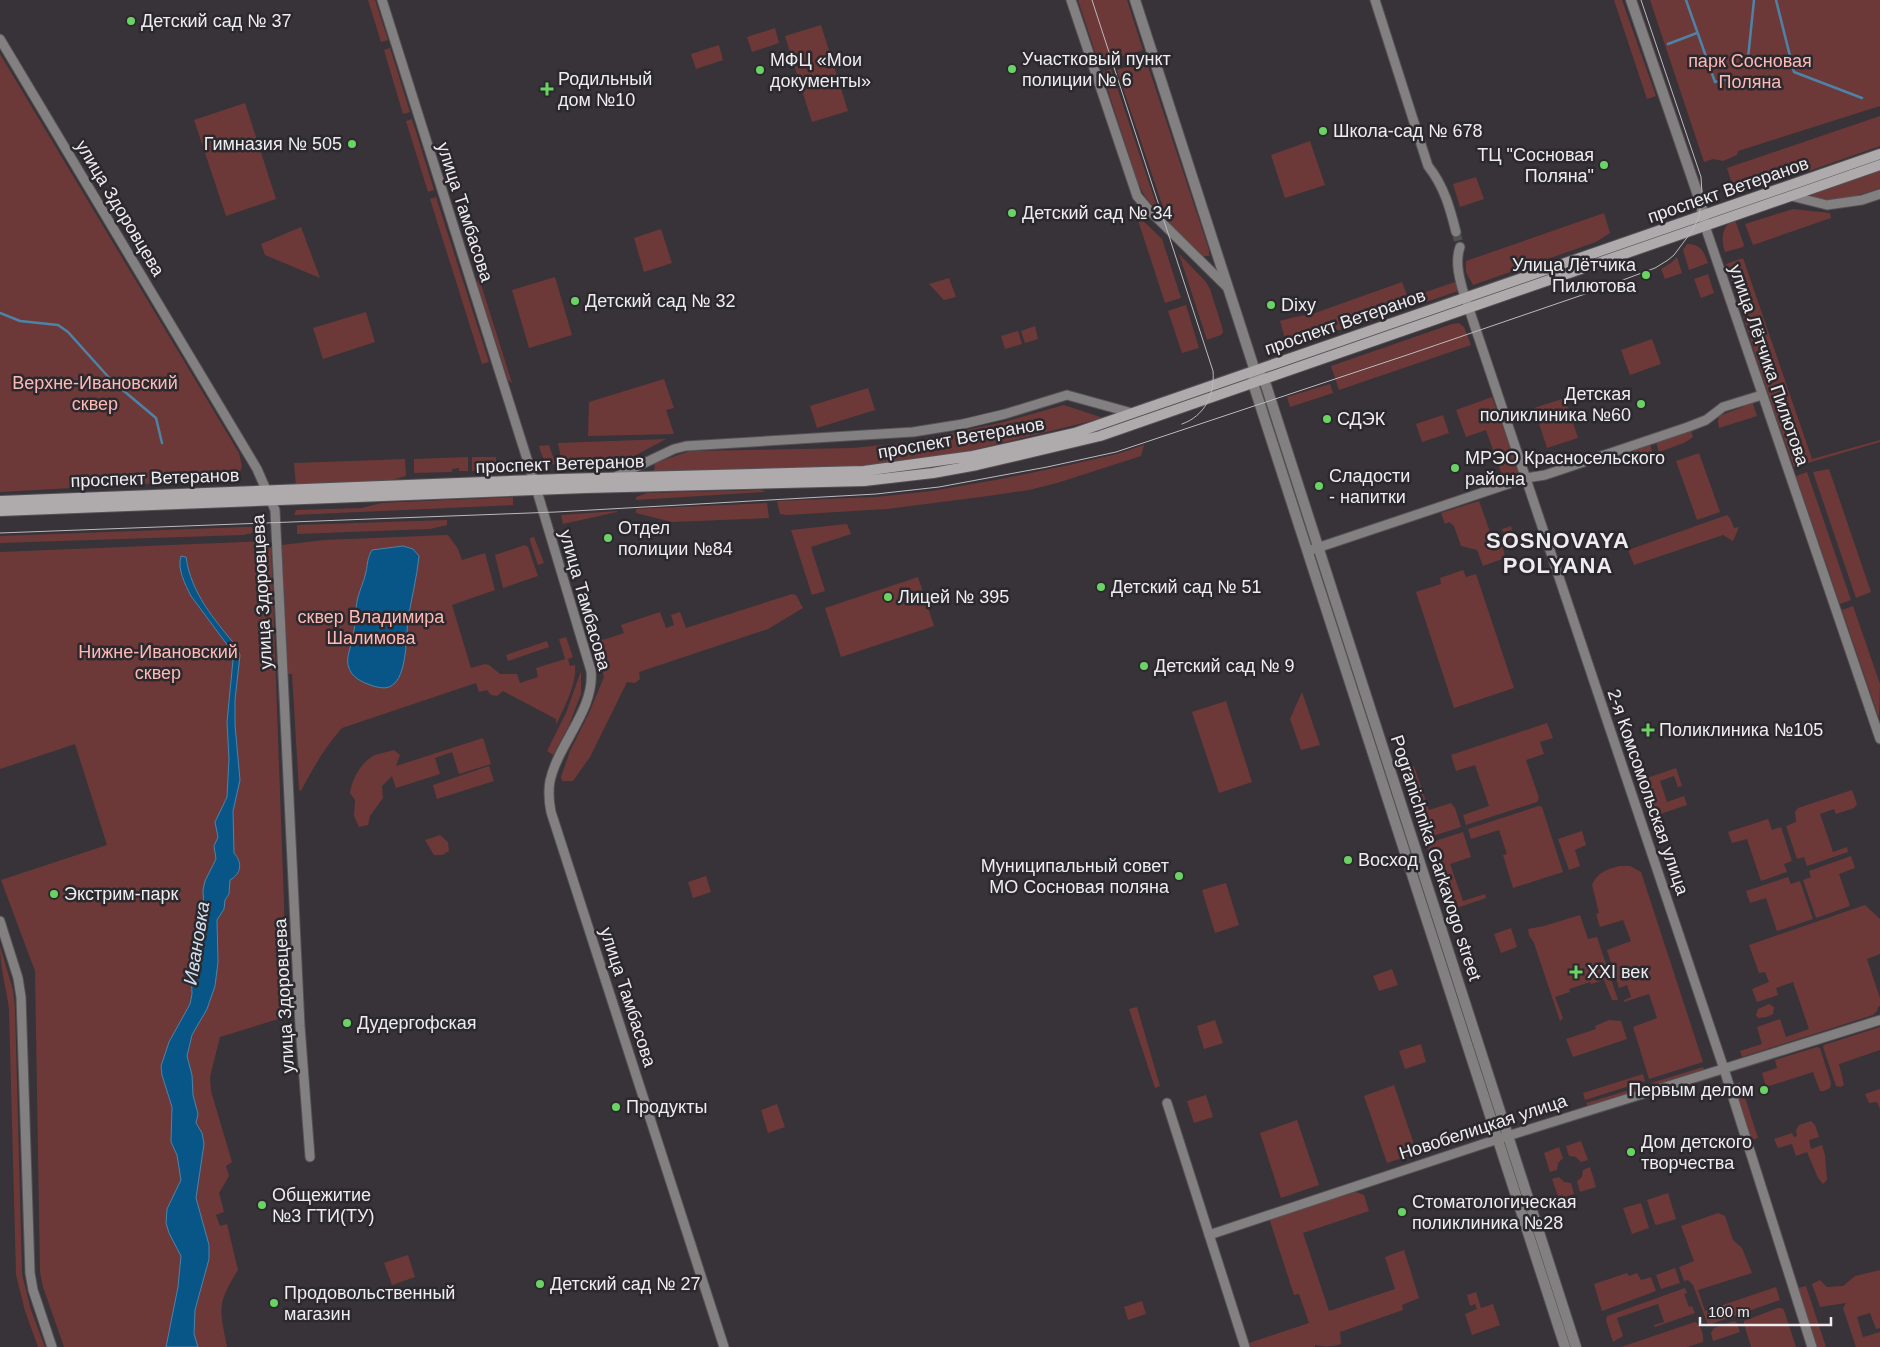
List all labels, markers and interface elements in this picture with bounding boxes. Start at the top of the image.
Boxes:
place label: Детский сад № 37 [141,11,291,31]
marker: Детский сад № 37 [125,15,137,27]
place label: Участковый пункт полиции № 6 [1022,49,1171,90]
place label: МФЦ «Мои документы» [770,50,871,91]
park label: парк Сосновая Поляна [1688,51,1812,92]
marker: Участковый пункт полиции № 6 [1006,63,1018,75]
marker: МФЦ «Мои документы» [754,64,766,76]
place label: Родильный дом №10 [558,69,652,110]
marker: Родильный дом №10 [540,82,554,96]
place label: Школа-сад № 678 [1333,121,1483,141]
marker: Школа-сад № 678 [1317,125,1329,137]
place label: Гимназия № 505 [204,134,342,154]
street label: улица Здоровцева [72,136,169,280]
marker: Гимназия № 505 [346,138,358,150]
street label: улица Тамбасова [433,140,497,285]
place label: ТЦ "Сосновая Поляна" [1477,145,1594,186]
street label: проспект Ветеранов [1645,153,1811,227]
marker: ТЦ "Сосновая Поляна" [1598,159,1610,171]
place label: Детский сад № 34 [1022,203,1172,223]
marker: Детский сад № 34 [1006,207,1018,219]
place label: Улица Лётчика Пилютова [1512,255,1637,296]
street label: улица Лётчика Пилютова [1725,262,1813,469]
marker: Улица Лётчика Пилютова [1640,269,1652,281]
street label: проспект Ветеранов [1262,285,1428,359]
place label: Детский сад № 32 [585,291,735,311]
marker: Детский сад № 32 [569,295,581,307]
place label: Dixy [1281,295,1316,315]
marker: Dixy [1265,299,1277,311]
park label: Верхне-Ивановский сквер [12,373,178,414]
place label: Детская поликлиника №60 [1480,384,1631,425]
marker: Детская поликлиника №60 [1635,398,1647,410]
place label: СДЭК [1337,409,1386,429]
street label: проспект Ветеранов [876,413,1046,463]
marker: СДЭК [1321,413,1333,425]
place label: МРЭО Красносельского района [1465,448,1665,489]
street label: проспект Ветеранов [475,451,645,477]
marker: МРЭО Красносельского района [1449,462,1461,474]
street label: проспект Ветеранов [70,465,240,491]
place label: Сладости - напитки [1329,466,1410,507]
marker: Сладости - напитки [1313,480,1325,492]
street label: улица Здоровцева [248,513,276,670]
place label: Отдел полиции №84 [618,518,733,559]
street label: улица Тамбасова [555,527,615,674]
district label: SOSNOVAYA POLYANA [1486,528,1630,578]
marker: Отдел полиции №84 [602,532,614,544]
place label: Детский сад № 51 [1111,577,1261,597]
marker: Детский сад № 51 [1095,581,1107,593]
place label: Лицей № 395 [898,587,1009,607]
marker: Лицей № 395 [882,591,894,603]
park label: сквер Владимира Шалимова [298,607,445,648]
park label: Нижне-Ивановский сквер [78,642,238,683]
place label: Детский сад № 9 [1154,656,1294,676]
marker: Детский сад № 9 [1138,660,1150,672]
street label: 2-я Комсомольская улица [1603,687,1693,898]
place label: Поликлиника №105 [1659,720,1823,740]
marker: Поликлиника №105 [1641,723,1655,737]
street label: Pogranichnika Garkavogo street [1387,733,1485,983]
place label: Восход [1358,850,1418,870]
marker: Восход [1342,854,1354,866]
place label: Муниципальный совет МО Сосновая поляна [981,856,1170,897]
marker: Муниципальный совет МО Сосновая поляна [1173,870,1185,882]
place label: Экстрим-парк [64,884,178,904]
marker: Экстрим-парк [48,888,60,900]
water label: Ивановка [180,900,213,986]
street label: улица Здоровцева [270,917,298,1074]
street label: улица Тамбасова [596,925,660,1070]
place label: XXI век [1587,962,1648,982]
marker: XXI век [1569,965,1583,979]
place label: Дудергофская [357,1013,477,1033]
marker: Дудергофская [341,1017,353,1029]
place label: Первым делом [1628,1080,1754,1100]
marker: Первым делом [1758,1084,1770,1096]
street label: Новобелицкая улица [1397,1090,1570,1164]
place label: Продукты [626,1097,707,1117]
marker: Продукты [610,1101,622,1113]
place label: Дом детского творчества [1641,1132,1752,1173]
marker: Дом детского творчества [1625,1146,1637,1158]
place label: Общежитие №3 ГТИ(ТУ) [272,1185,374,1226]
place label: Стоматологическая поликлиника №28 [1412,1192,1576,1233]
marker: Общежитие №3 ГТИ(ТУ) [256,1199,268,1211]
marker: Стоматологическая поликлиника №28 [1396,1206,1408,1218]
place label: Детский сад № 27 [550,1274,700,1294]
marker: Детский сад № 27 [534,1278,546,1290]
place label: Продовольственный магазин [284,1283,455,1324]
scale bar [1700,1294,1831,1326]
marker: Продовольственный магазин [268,1297,280,1309]
text: 100 m [1708,1303,1750,1320]

